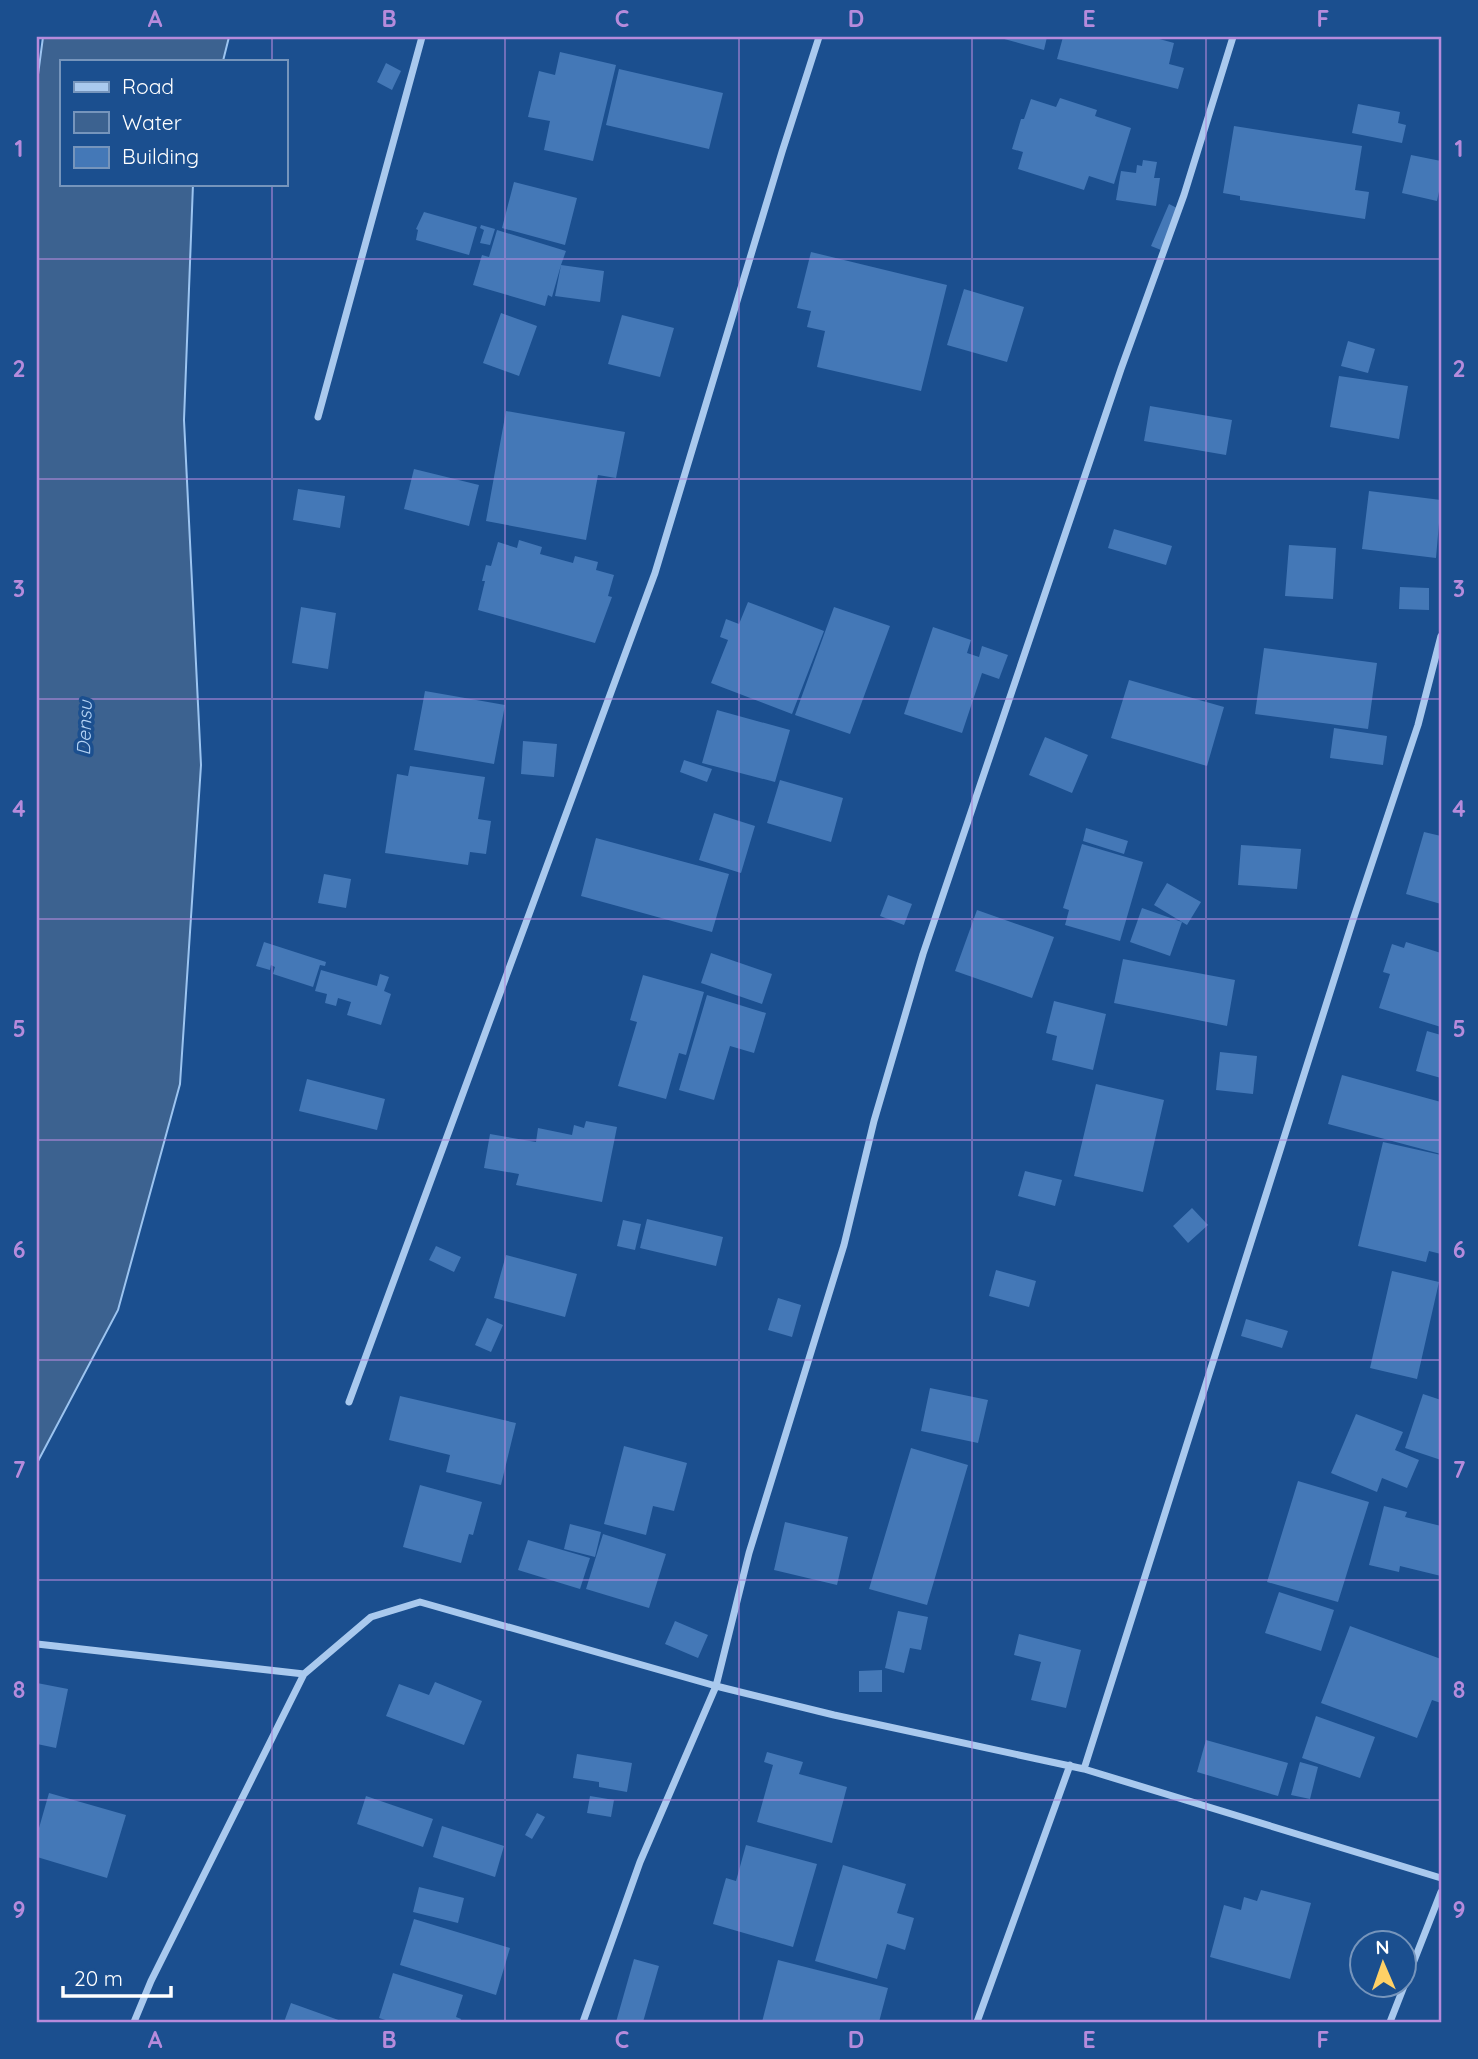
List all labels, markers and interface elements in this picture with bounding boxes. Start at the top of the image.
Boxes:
text: A [148,4,163,33]
text: B [381,4,397,33]
text: C [615,4,629,33]
text: D [848,4,864,33]
text: E [1082,4,1096,33]
text: F [1317,4,1329,33]
legend [60,60,287,186]
text: Road [122,73,174,99]
text: Water [122,109,182,135]
text: 1 [15,134,23,163]
text: 1 [1455,134,1463,163]
text: Building [122,143,199,169]
text: 2 [12,354,26,383]
text: 2 [1452,354,1466,383]
text: 3 [13,574,25,603]
text: 3 [1453,574,1465,603]
water label: Densu [71,699,97,756]
text: 4 [12,794,26,823]
text: 4 [1452,794,1466,823]
text: 5 [12,1014,26,1043]
text: 5 [1452,1014,1466,1043]
text: 6 [13,1235,25,1264]
text: 6 [1453,1235,1465,1264]
text: 7 [13,1455,26,1484]
text: 7 [1453,1455,1466,1484]
text: 8 [13,1675,25,1704]
text: 8 [1453,1675,1465,1704]
text: 9 [12,1895,26,1924]
text: 9 [1452,1895,1466,1924]
north arrow [1348,1930,1418,2000]
text: N [1375,1935,1390,1959]
scale bar [63,1954,172,1998]
text: 20 m [74,1965,123,1991]
text: A [148,2025,163,2054]
text: B [381,2025,397,2054]
text: C [615,2025,629,2054]
text: D [848,2025,864,2054]
text: E [1082,2025,1096,2054]
text: F [1317,2025,1329,2054]

